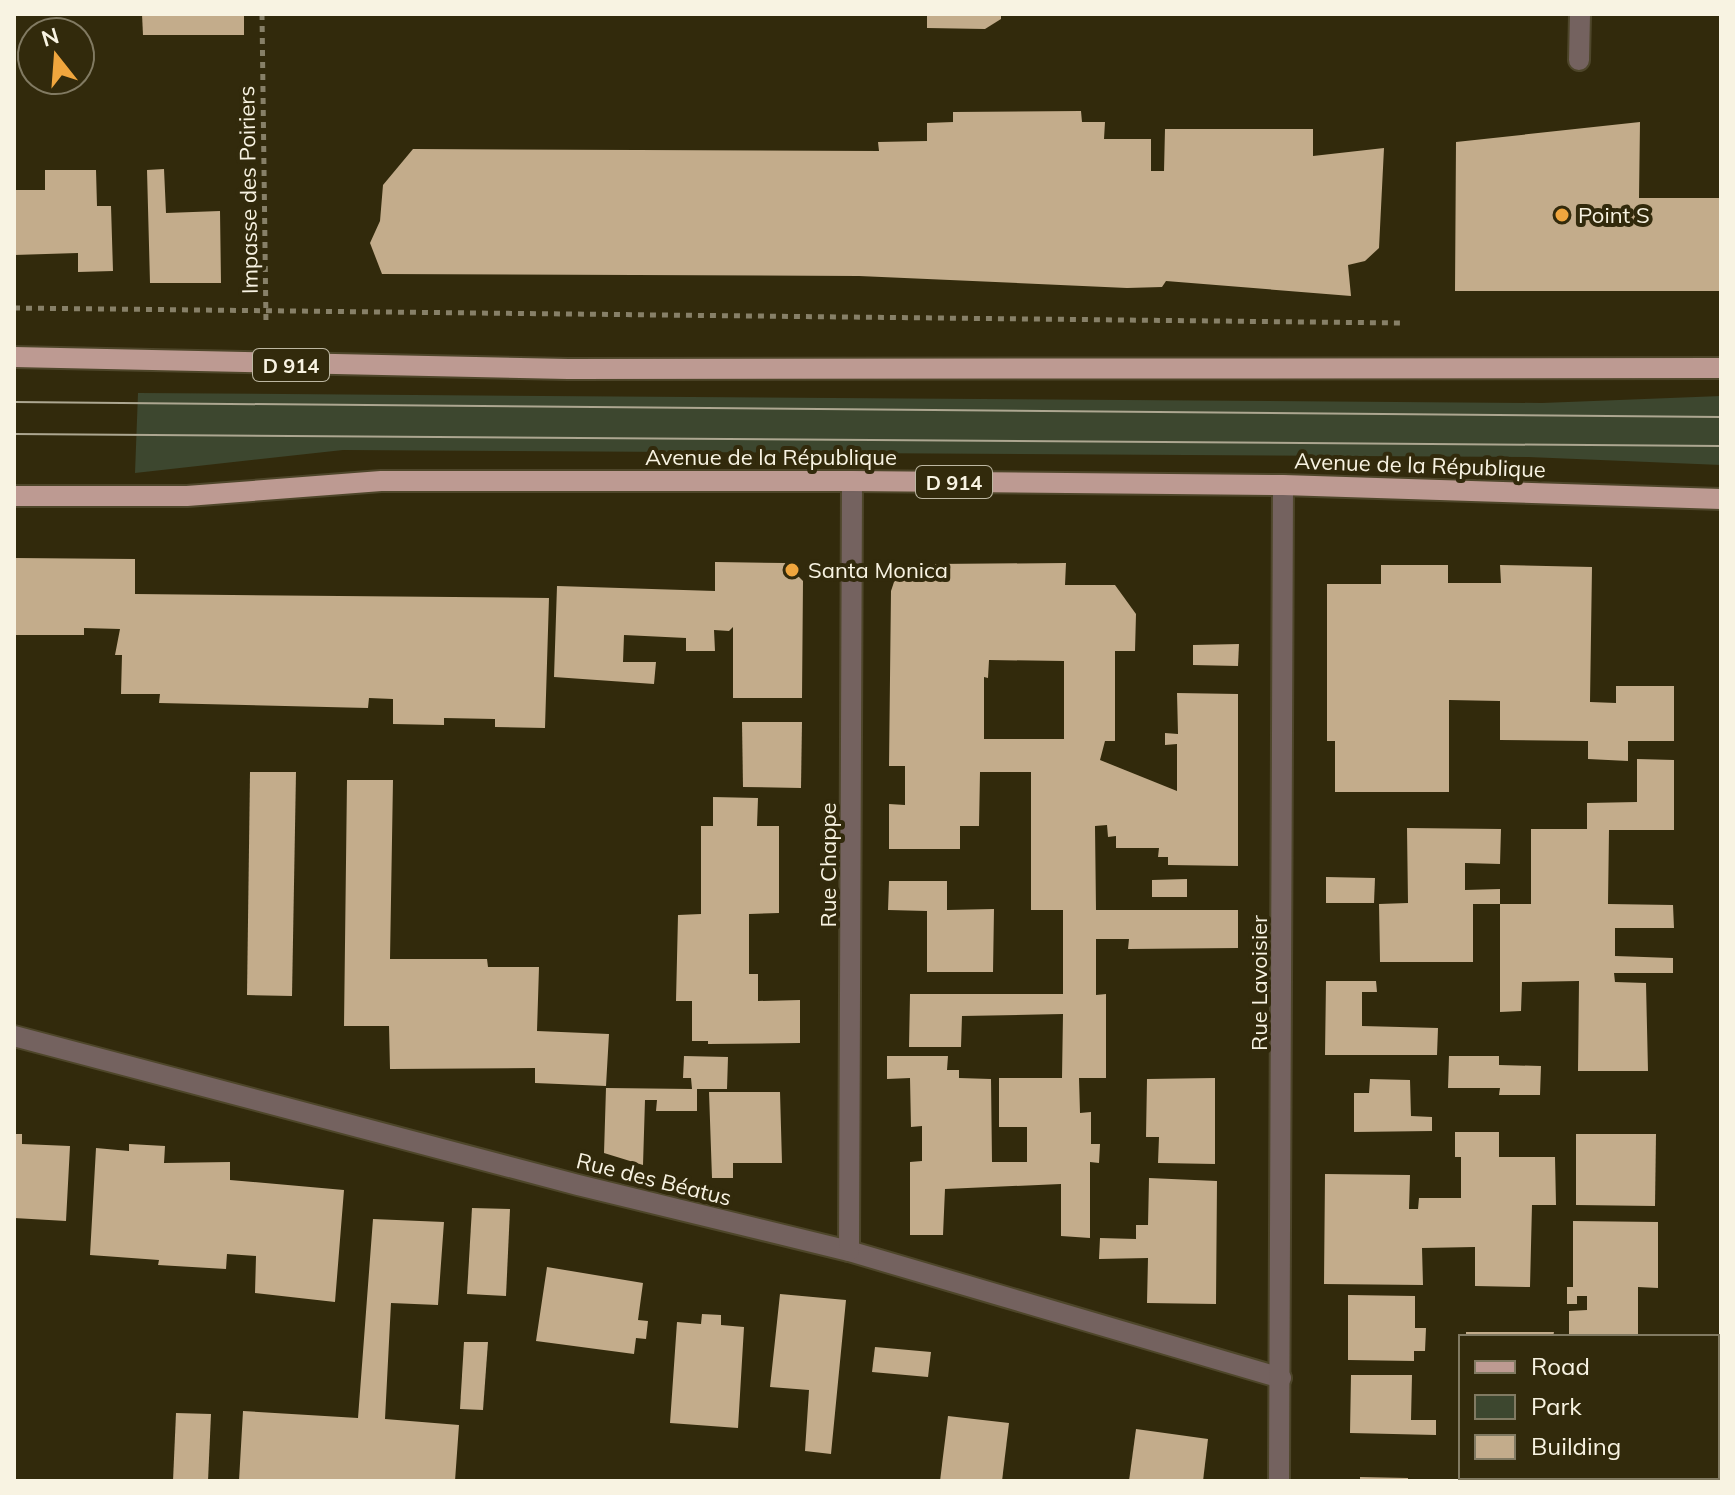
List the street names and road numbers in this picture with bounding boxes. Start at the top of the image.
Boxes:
street label: Impasse des Poiriers [232,86,264,294]
road number: D 914 [253,349,329,381]
street label: Avenue de la République [645,443,897,471]
street label: Avenue de la République [1294,447,1546,483]
road number: D 914 [916,466,992,498]
street label: Rue Chappe [814,802,842,928]
street label: Rue Lavoisier [1245,915,1273,1051]
street label: Rue des Béatus [574,1146,734,1212]

